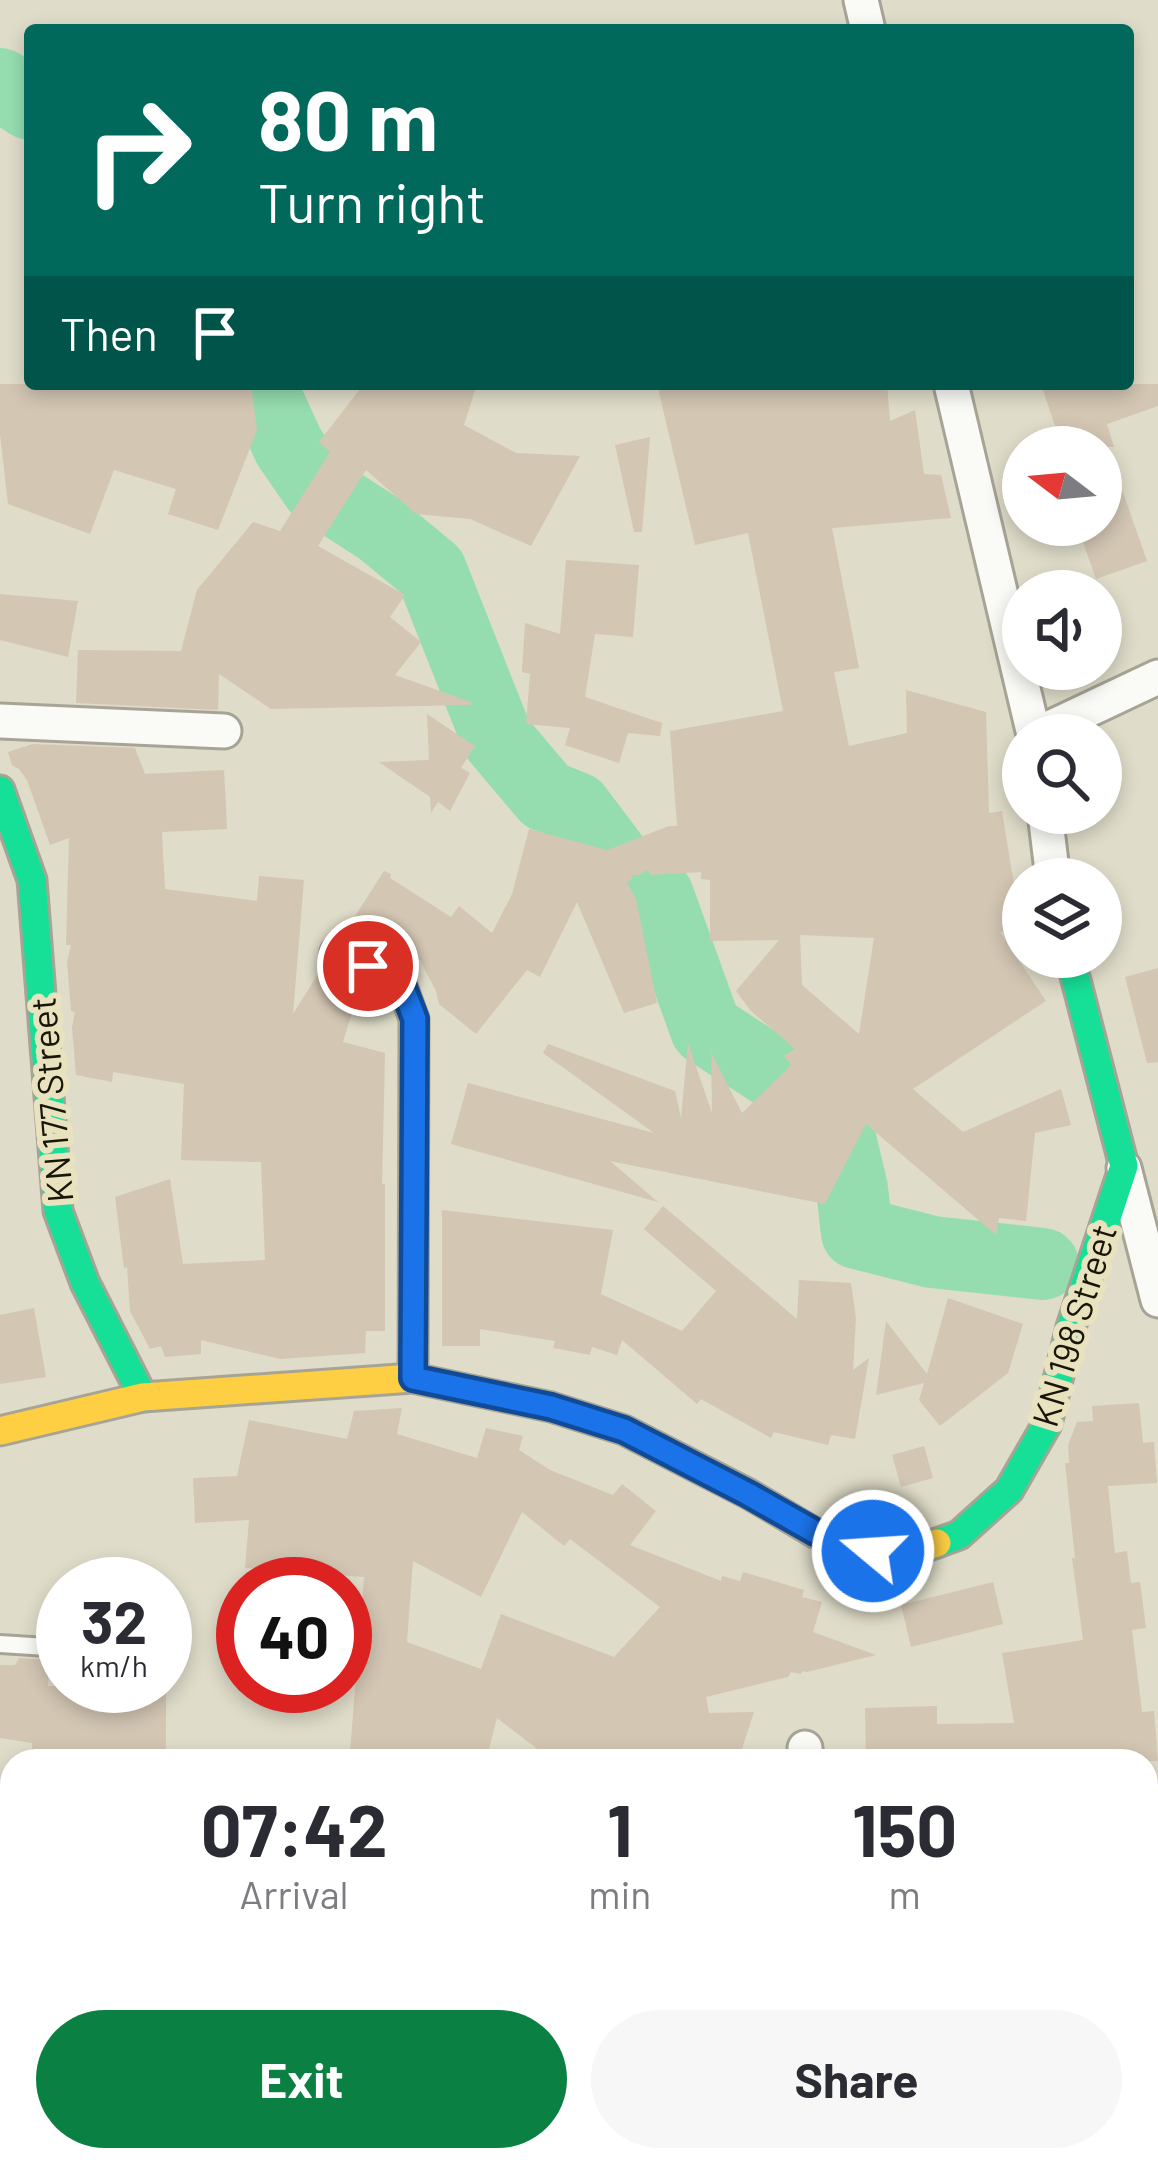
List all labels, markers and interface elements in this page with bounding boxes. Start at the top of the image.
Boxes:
text: 80 m [258,67,438,168]
icon: right [60,72,216,228]
text: Turn right [258,169,486,234]
icon: arrive [182,300,248,366]
text: Then [60,306,158,360]
north arrow [1002,426,1122,546]
map controls [1002,426,1122,978]
button: sound [1002,570,1122,690]
button: search [1002,714,1122,834]
button: layers [1002,858,1122,978]
pin [317,915,419,1017]
icon: arrive [335,933,401,999]
street label: KN 177 Street [20,996,80,1204]
street label: KN 198 Street [1022,1219,1124,1431]
position arrow [810,1488,936,1614]
speed limit sign: 40 [216,1557,372,1713]
text: 32 [81,1584,147,1656]
text: km/h [80,1647,148,1683]
text: 07:42 [201,1785,387,1871]
text: 1 [607,1785,632,1871]
text: 150 [852,1785,957,1871]
text: Arrival [240,1870,349,1917]
text: min [588,1870,651,1917]
text: m [889,1870,921,1917]
button: Exit [36,2010,567,2148]
button: Share [591,2010,1122,2148]

